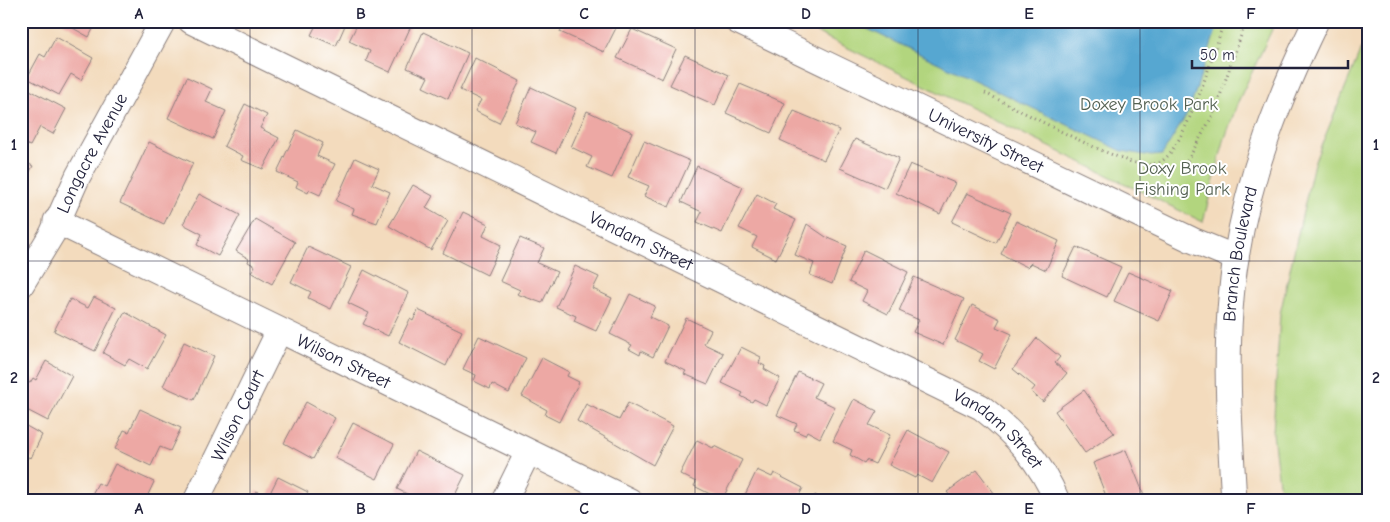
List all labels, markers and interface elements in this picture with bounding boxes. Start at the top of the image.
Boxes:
text: A [135,5,144,23]
text: B [356,5,366,23]
text: C [579,5,589,23]
text: D [801,5,811,23]
text: E [1024,5,1034,23]
text: F [1246,5,1256,23]
scale bar [1192,38,1349,70]
text: 50 m [1200,46,1235,64]
street label: Longacre Avenue [52,89,132,216]
park label: Doxey Brook Park [1080,94,1218,115]
street label: University Street [924,104,1048,178]
text: 1 [11,136,17,154]
text: 1 [1373,136,1379,154]
park label: Doxy Brook Fishing Park [1134,158,1230,200]
street label: Branch Boulevard [1219,184,1261,322]
street label: Vandam Street [586,207,697,275]
street label: Wilson Street [293,330,395,393]
street label: Wilson Court [207,366,269,465]
text: 2 [10,369,18,387]
text: 2 [1372,369,1380,387]
street label: Vandam Street [950,385,1048,473]
text: A [135,500,144,518]
text: B [356,500,366,518]
text: C [579,500,589,518]
text: D [801,500,811,518]
text: E [1024,500,1034,518]
text: F [1246,500,1256,518]

